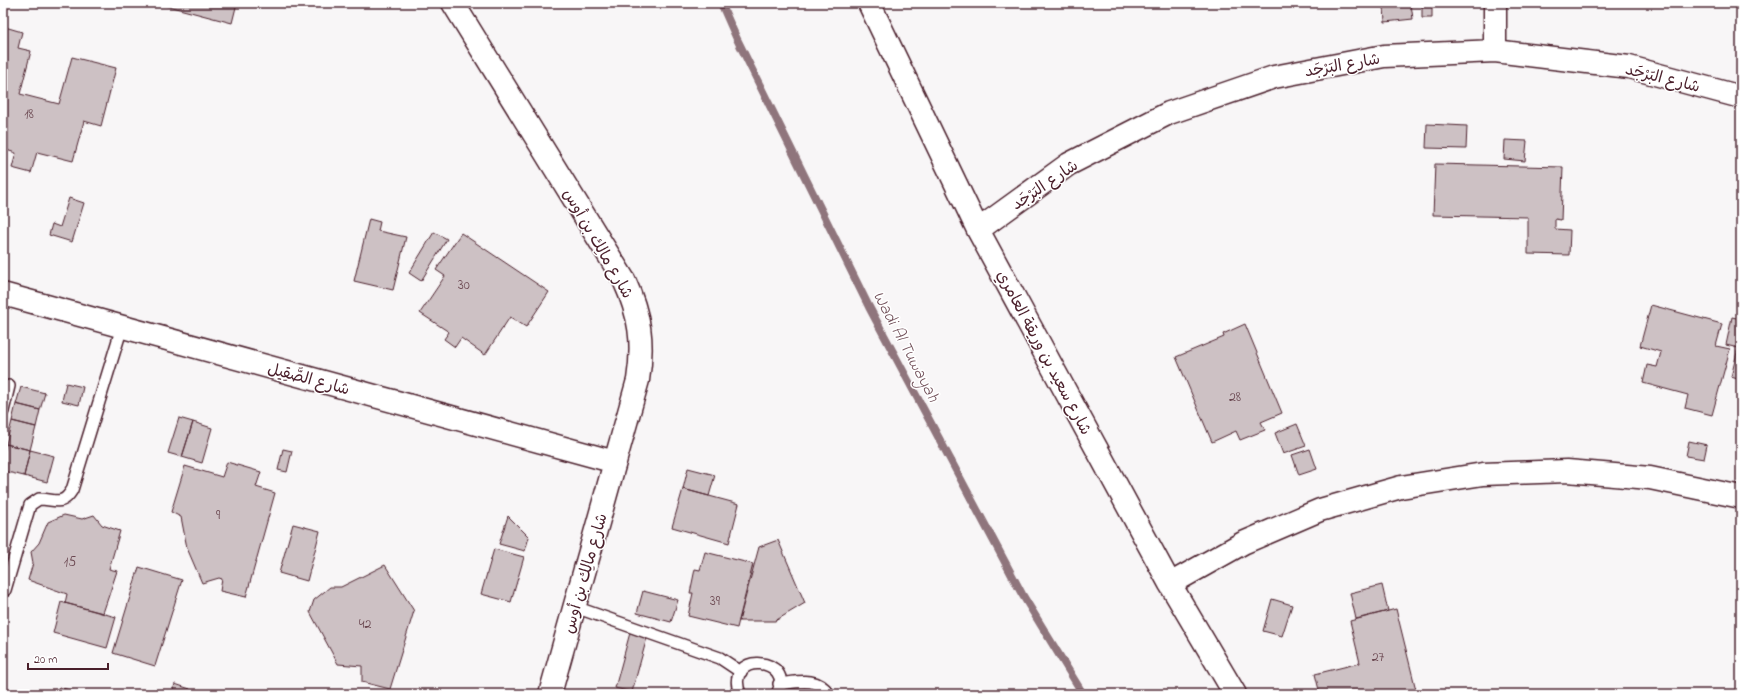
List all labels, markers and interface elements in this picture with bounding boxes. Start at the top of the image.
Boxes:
street label: شارع البَرْجَد [1303,48,1382,84]
street label: شارع البَرْجَد [1623,58,1703,100]
house number: 18 [24,104,34,125]
street label: شارع البَرْجَد [1007,154,1084,217]
street label: شارع مالِك بن أوس [556,184,639,304]
street label: شارع سعيد بن وريقة العامري [990,266,1097,440]
house number: 30 [458,275,470,296]
water label: Wadi Al Tuwayah [865,287,946,408]
street label: شارع الصَّقِيل [265,357,352,402]
house number: 28 [1229,387,1241,408]
house number: 9 [216,505,221,526]
street label: شارع مالِك بن أوس [557,511,615,636]
house number: 15 [64,552,76,573]
house number: 39 [710,591,721,612]
house number: 42 [359,614,371,635]
scale bar [28,645,108,671]
house number: 27 [1372,647,1385,668]
text: 20 m [34,651,57,669]

